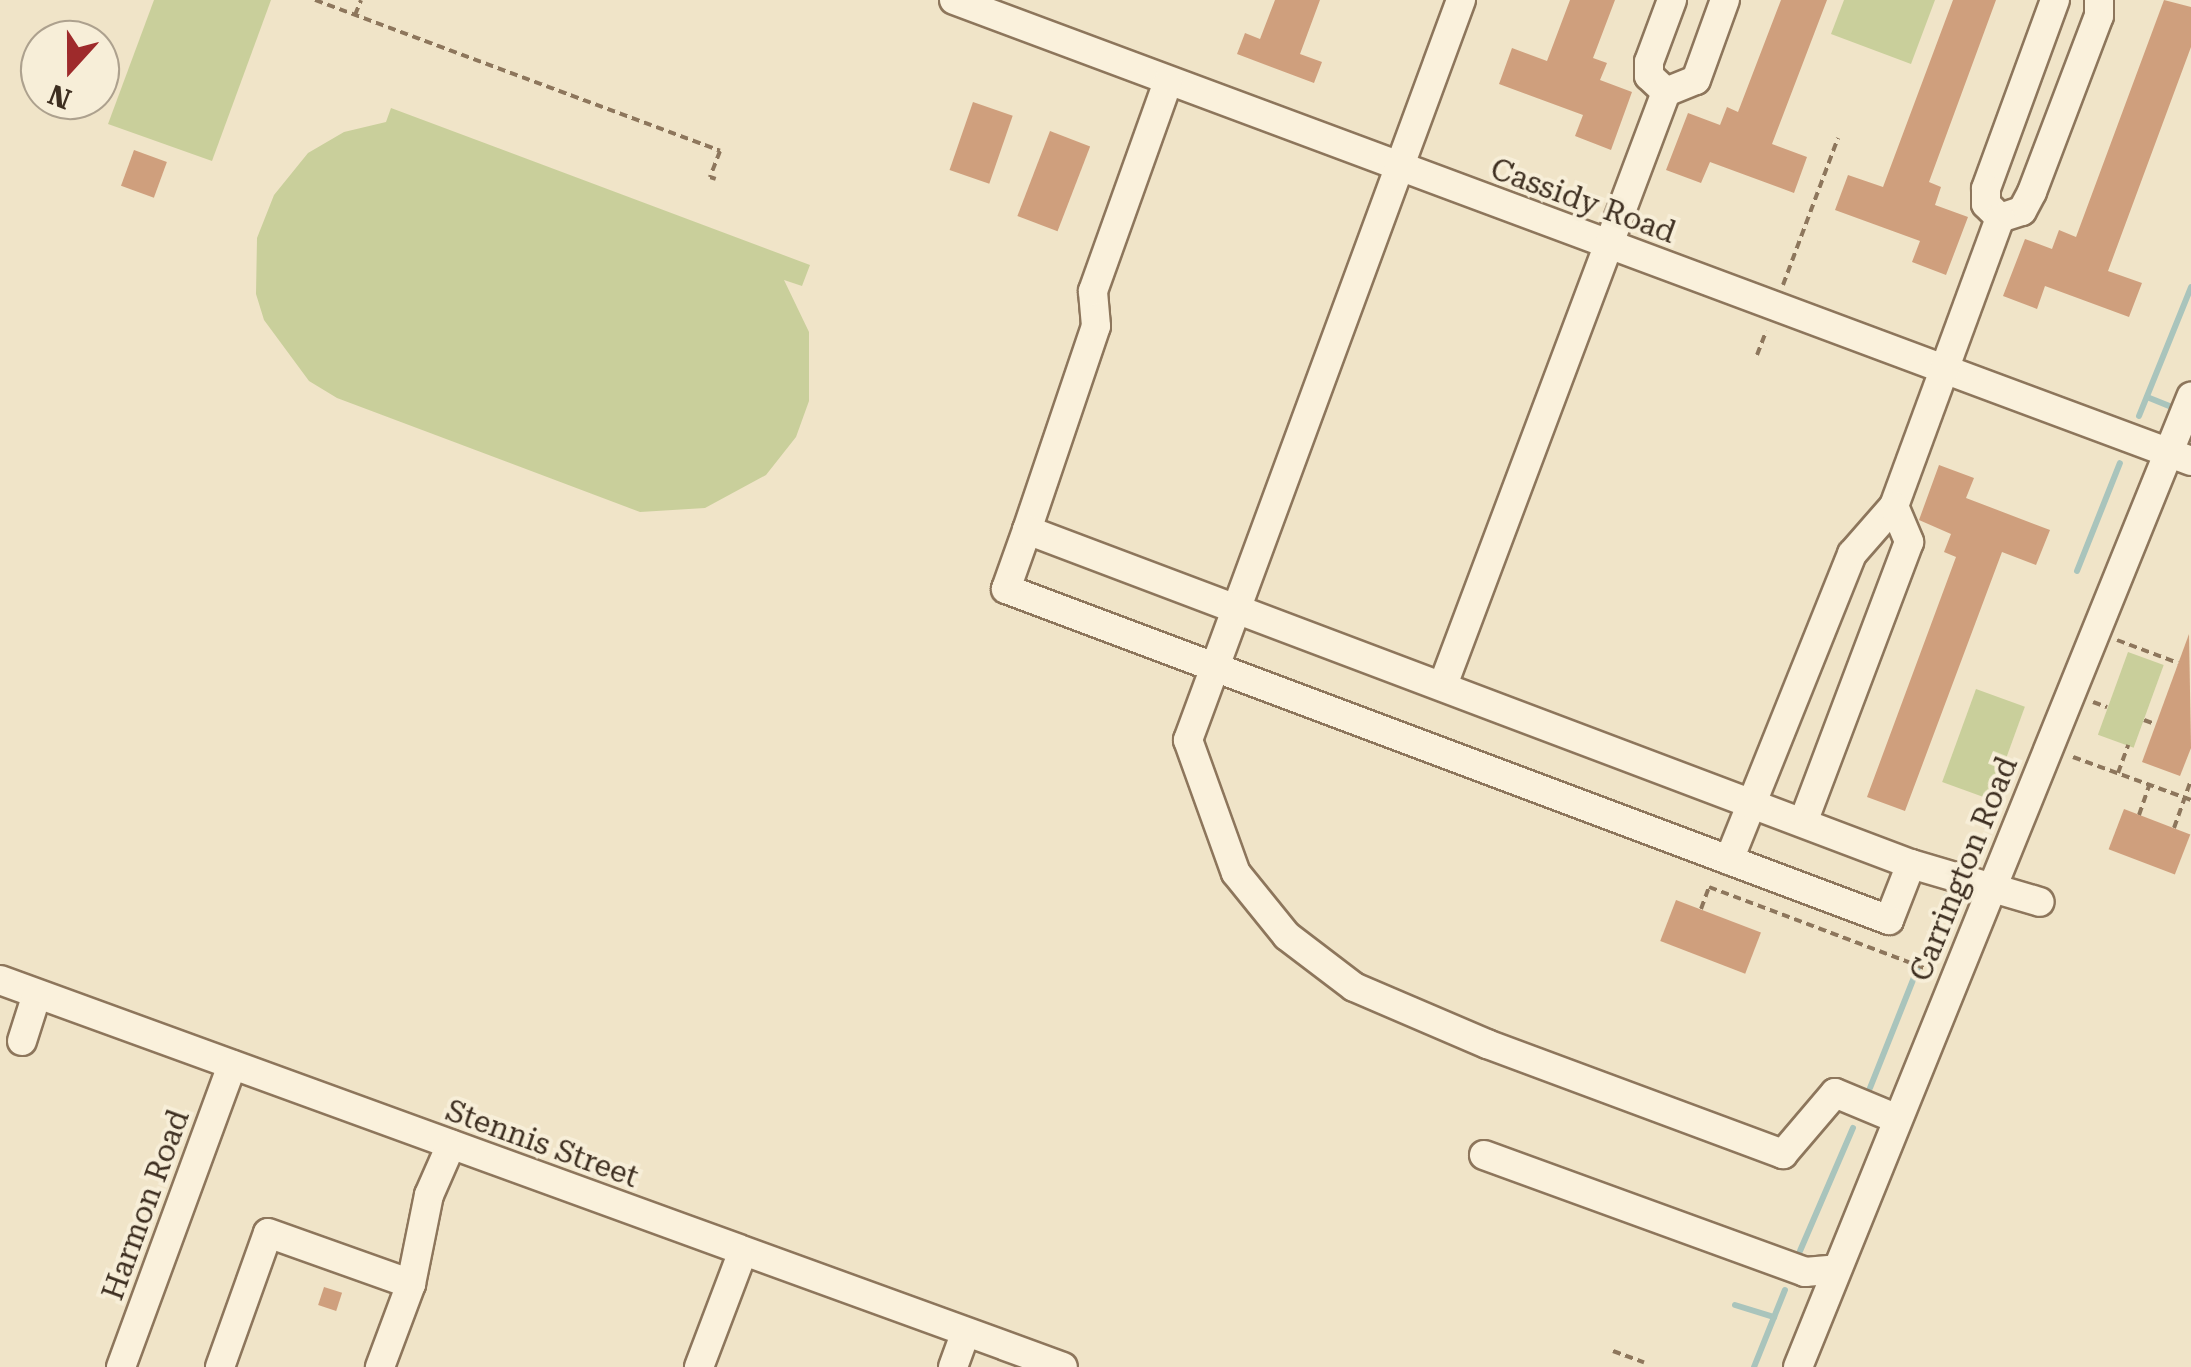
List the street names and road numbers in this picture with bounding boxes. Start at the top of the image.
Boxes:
street label: Cassidy Road [1486,151,1680,251]
street label: Carrington Road [1903,752,2025,986]
street label: Stennis Street [441,1093,643,1195]
street label: Harmon Road [95,1105,197,1305]

